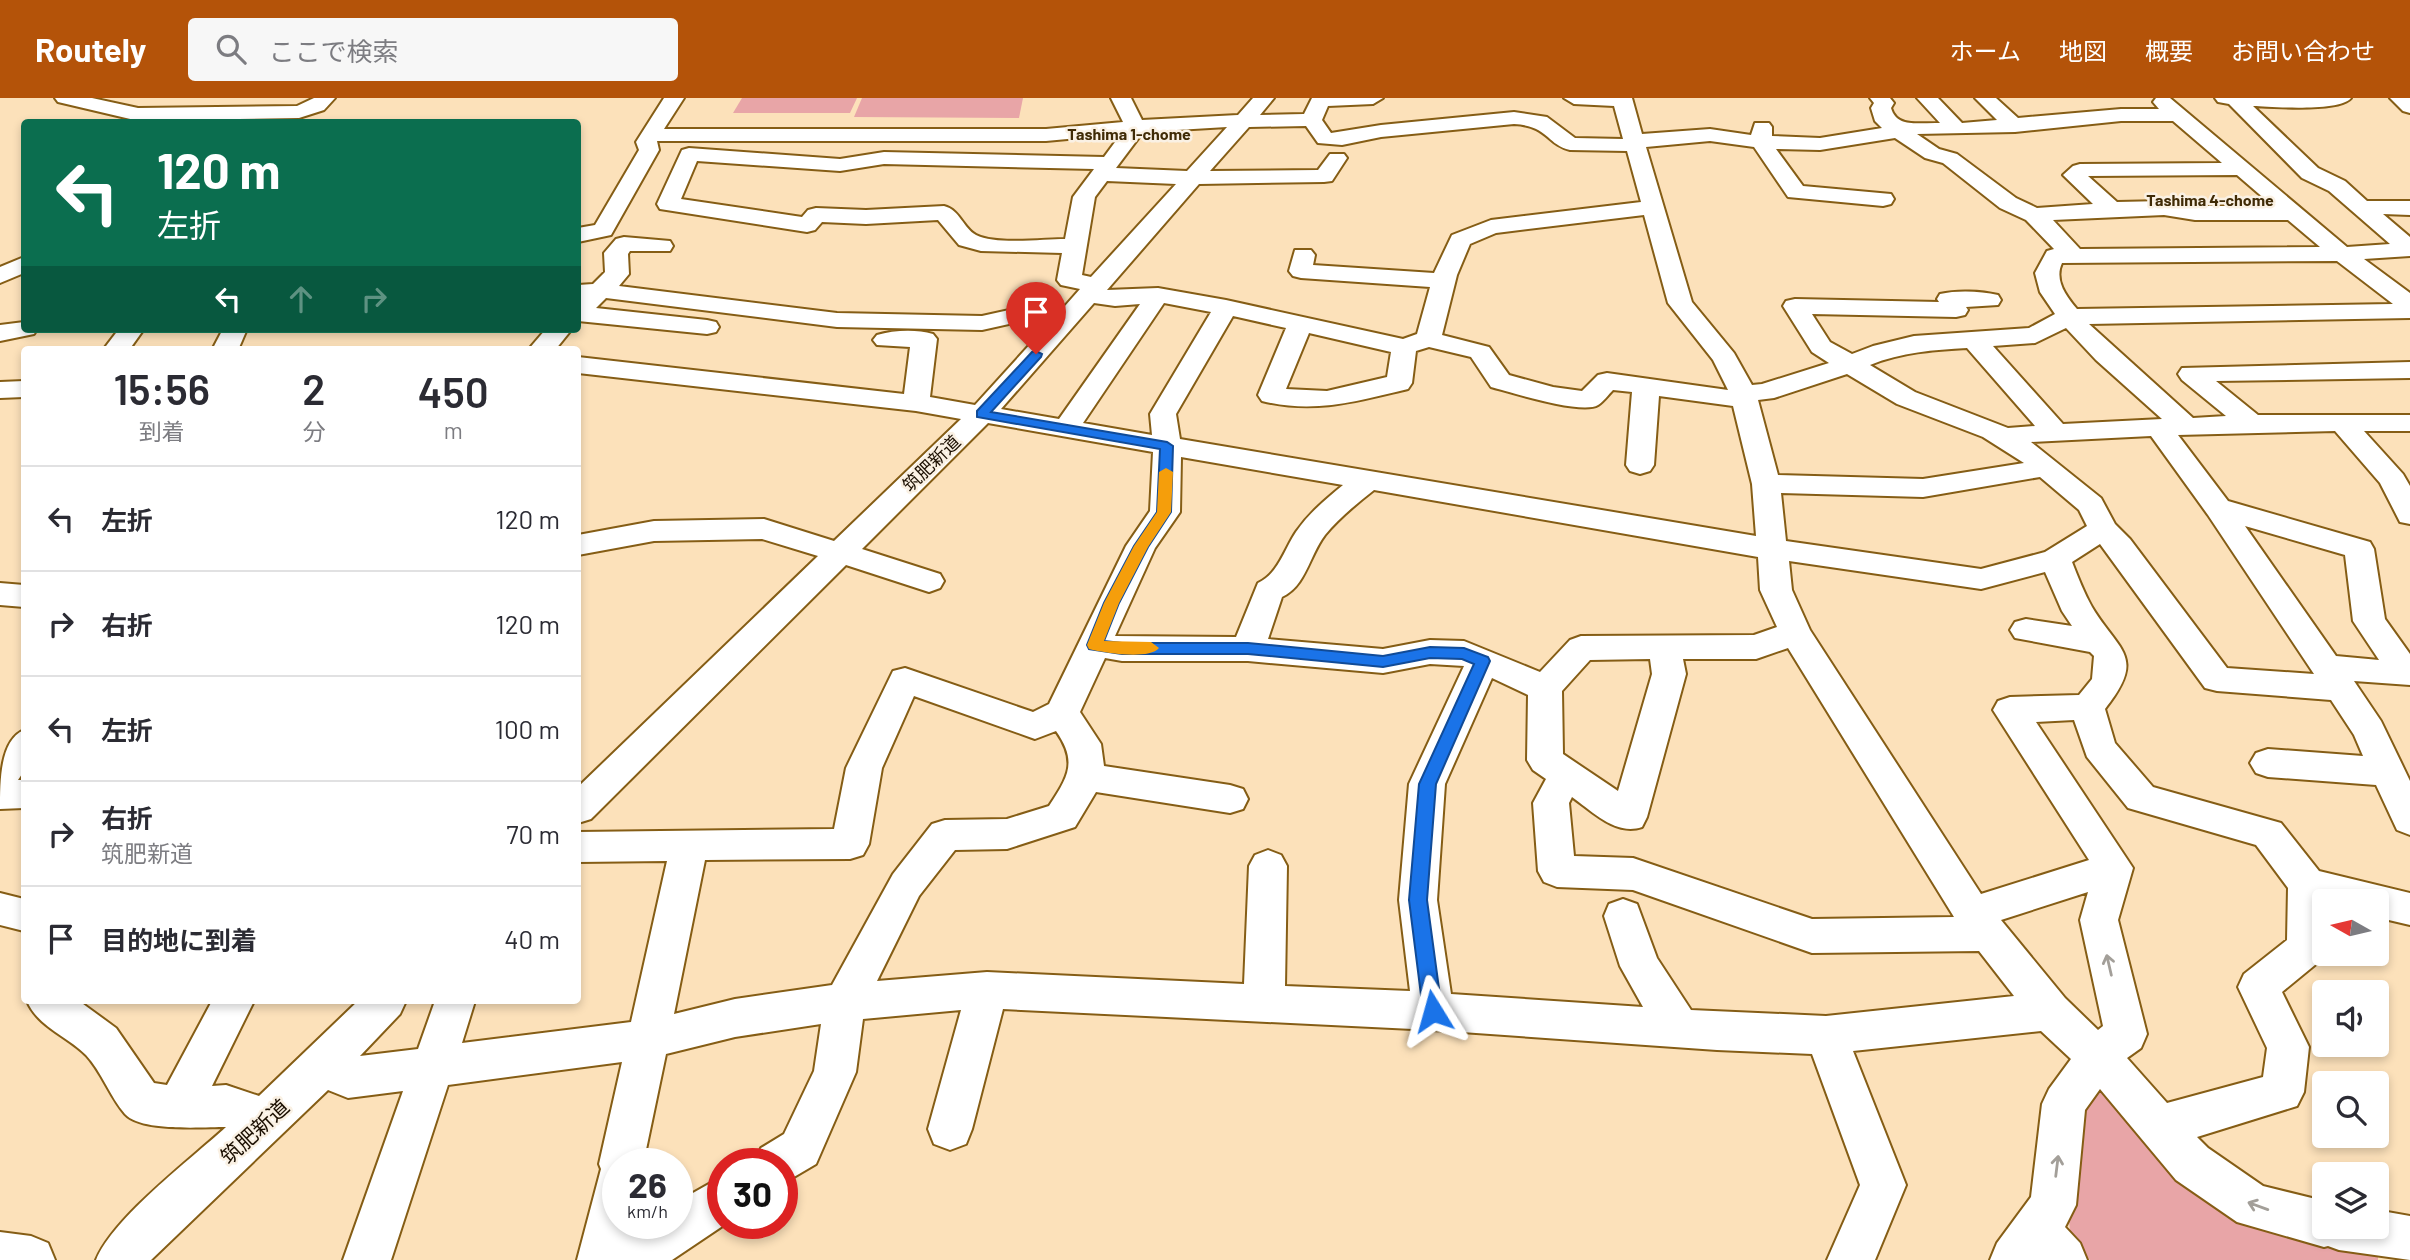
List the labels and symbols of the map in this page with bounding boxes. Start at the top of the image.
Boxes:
district label: Tashima 1-chome [1067,124,1191,143]
district label: Tashima 4-chome [2146,190,2274,209]
pin [1006,282,1066,354]
street label: 筑肥新道 [897,430,965,496]
north arrow [2312,889,2389,966]
one-way arrow [2102,954,2115,977]
position arrow [1396,974,1470,1048]
street label: 筑肥新道 [215,1093,293,1169]
speed limit sign: 30 [707,1148,798,1239]
one-way arrow [2051,1155,2064,1177]
one-way arrow [2248,1199,2270,1211]

